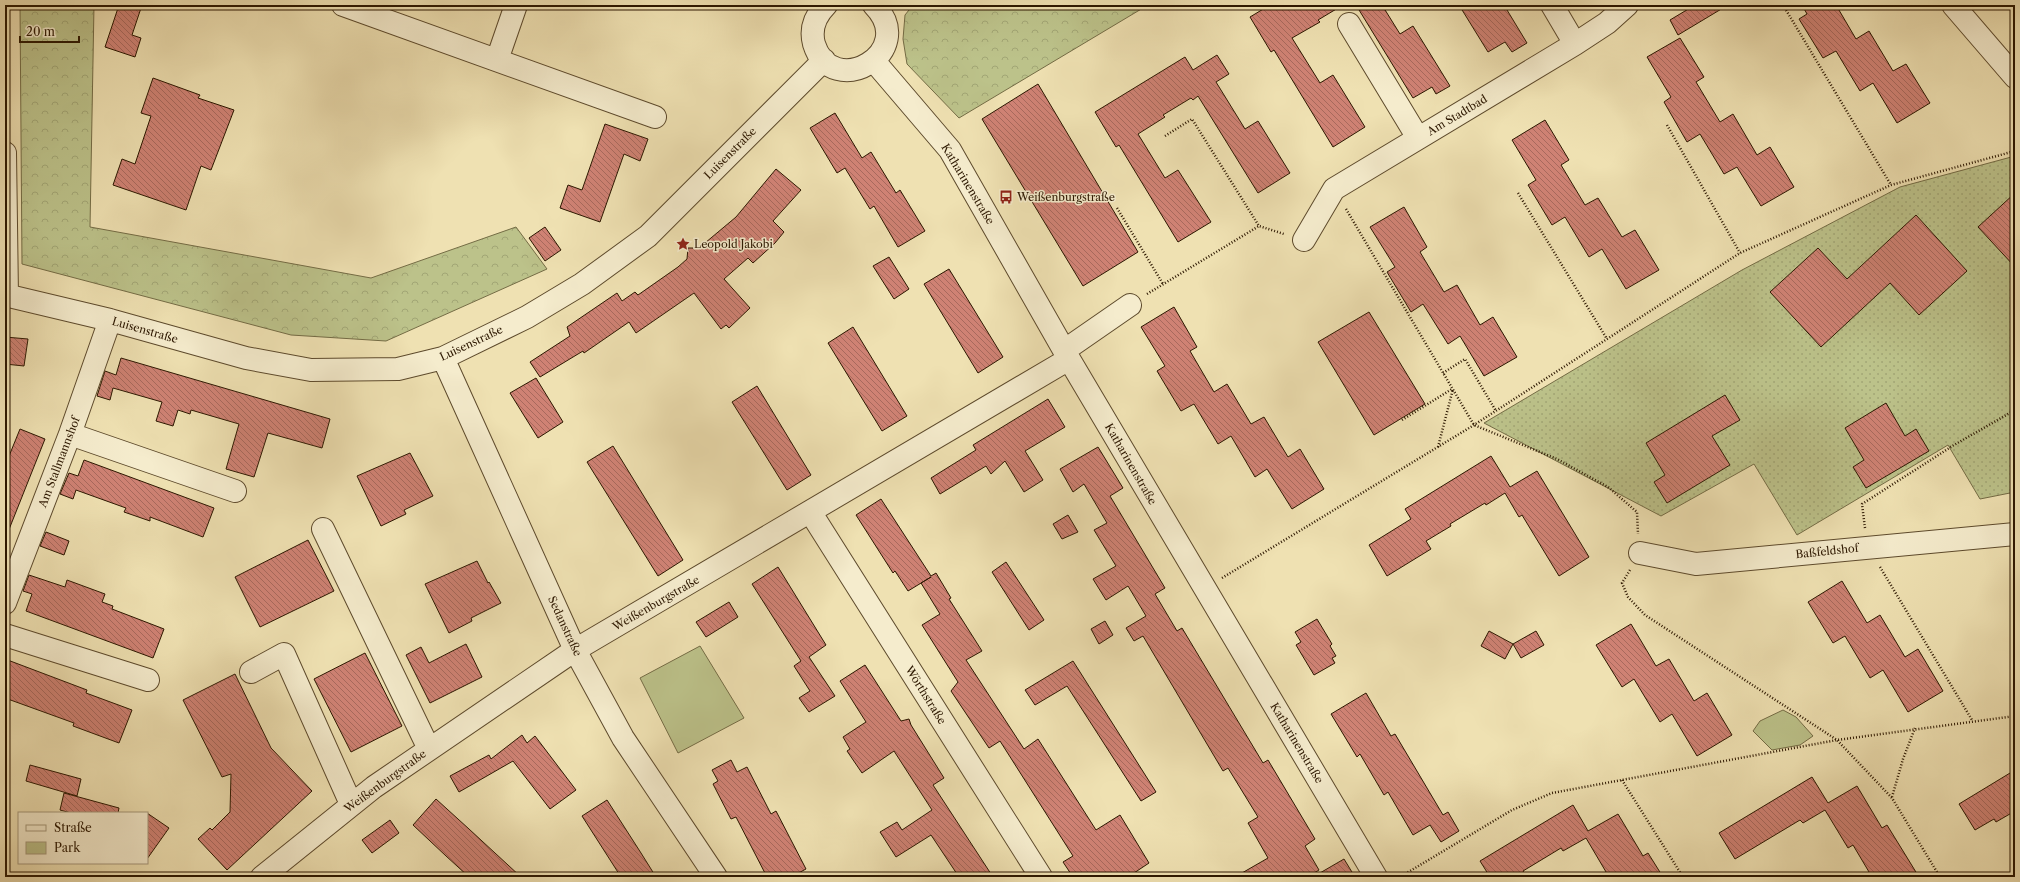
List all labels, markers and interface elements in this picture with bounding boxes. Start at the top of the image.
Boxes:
scale bar [20,18,79,44]
text: 20 m [26,24,55,39]
street label: Am Stadtbad [1424,92,1490,139]
street label: Luisenstraße [701,124,759,182]
street label: Katharinenstraße [938,141,998,227]
bus stop icon: Weißenburgstraße [998,189,1014,205]
place label: Weißenburgstraße [1016,190,1115,204]
place icon: Leopold Jakobi [675,236,691,252]
place label: Leopold Jakobi [694,237,773,251]
street label: Luisenstraße [110,314,180,346]
street label: Luisenstraße [437,322,505,364]
street label: Am Stallmannshof [35,413,84,510]
street label: Katharinenstraße [1102,421,1160,507]
street label: Baßfeldshof [1795,541,1861,561]
street label: Weißenburgstraße [609,572,702,634]
street label: Sedanstraße [545,594,585,658]
street label: Wörthstraße [902,662,949,727]
street label: Katharinenstraße [1267,700,1327,786]
street label: Weißenburgstraße [340,747,429,816]
legend [18,812,148,864]
text: Straße [54,820,92,835]
text: Park [54,840,81,855]

